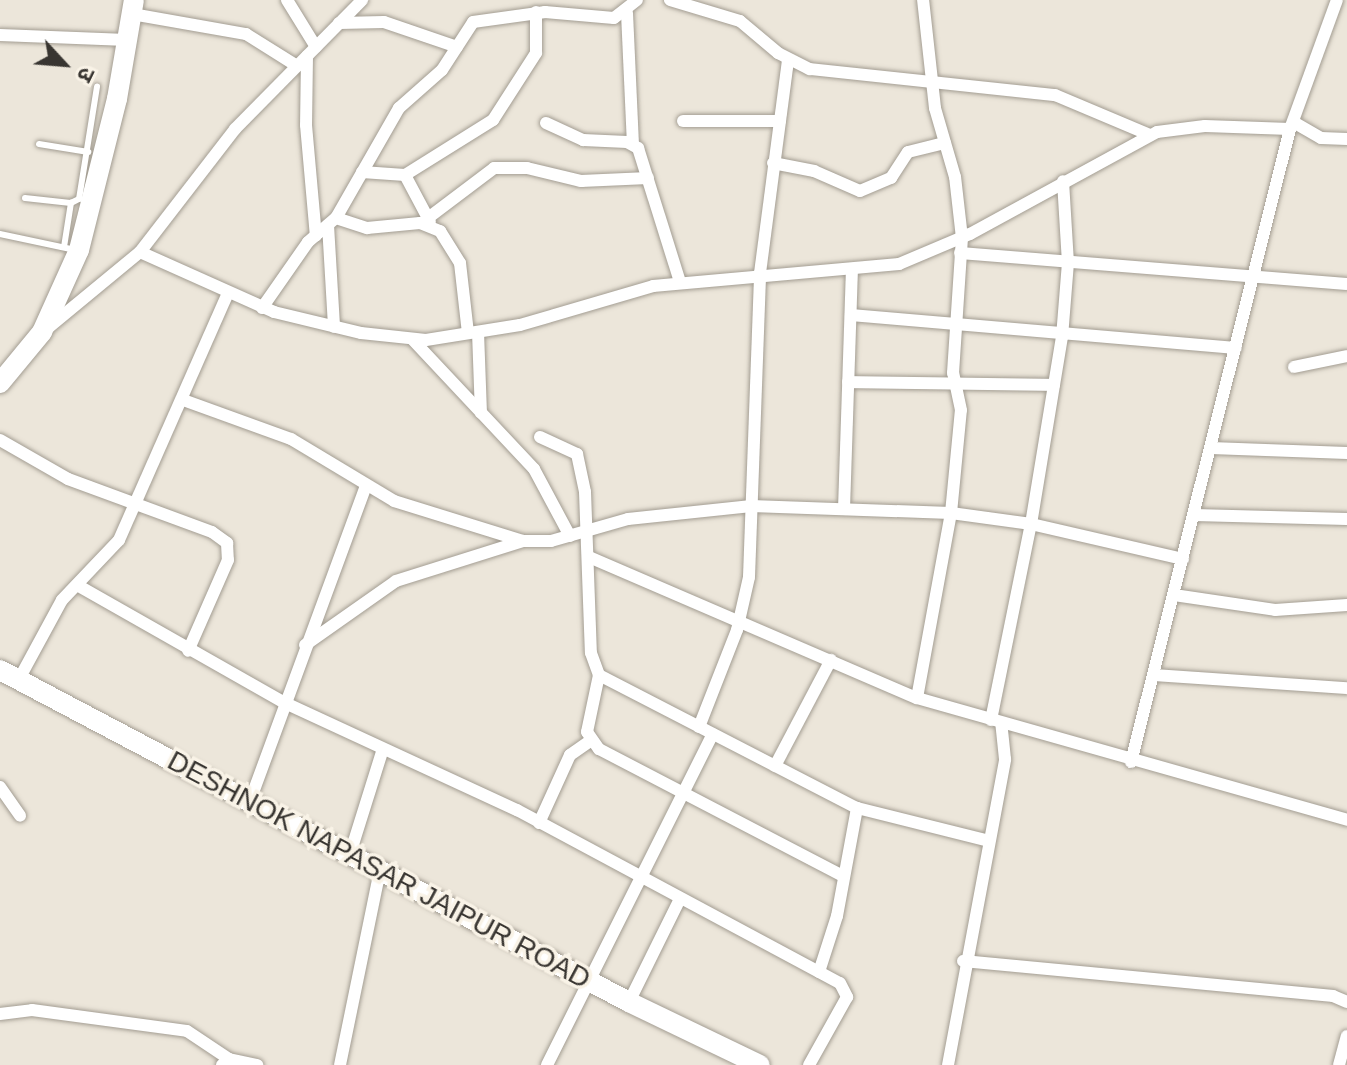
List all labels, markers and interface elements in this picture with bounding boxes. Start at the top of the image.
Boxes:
north arrow [24,24,104,104]
text: उ [72,63,100,86]
street label: DESHNOK NAPASAR JAIPUR ROAD [162,744,596,996]

